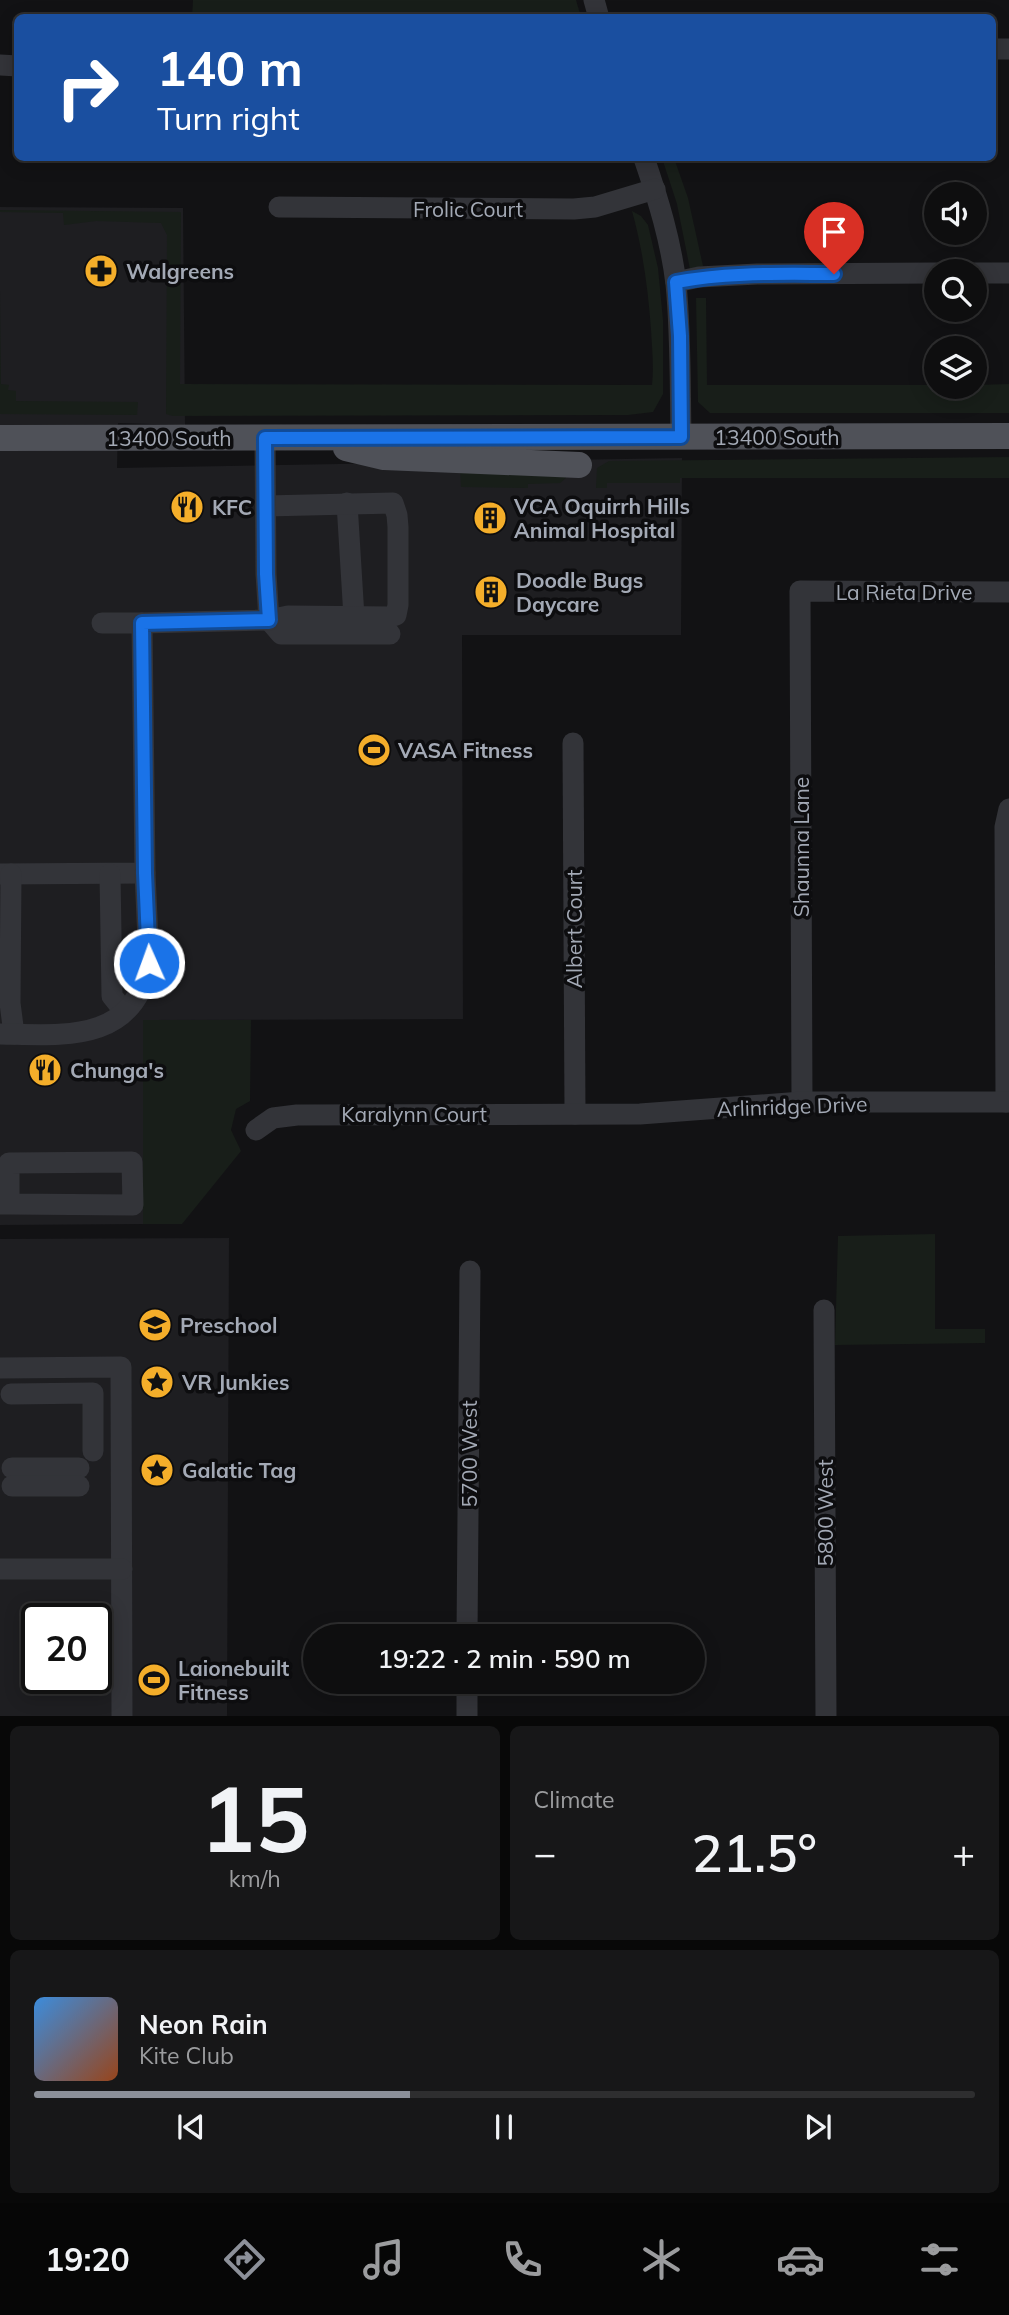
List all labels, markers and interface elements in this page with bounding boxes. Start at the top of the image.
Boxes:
text: 140 m [157,37,303,98]
icon: right [42,42,133,133]
text: Turn right [157,98,300,138]
map controls [924,182,987,399]
button: sound [924,182,987,245]
street label: Frolic Court [413,196,523,222]
pin [804,202,864,274]
icon: arrive [815,213,853,251]
pharmacy icon: Walgreens [82,252,120,290]
place label: Walgreens [126,258,234,284]
button: search [924,259,987,322]
button: layers [924,336,987,399]
street label: 13400 South [714,424,840,450]
street label: 13400 South [106,425,232,451]
restaurant icon: KFC [168,488,206,526]
place label: VCA Oquirrh Hills Animal Hospital [513,493,690,543]
place label: KFC [212,494,252,520]
building icon: VCA Oquirrh Hills Animal Hospital [471,499,509,537]
place label: Doodle Bugs Daycare [516,567,643,617]
building icon: Doodle Bugs Daycare [472,573,510,611]
street label: La Rieta Drive [836,579,972,605]
sports icon: VASA Fitness [355,731,393,769]
place label: VASA Fitness [397,737,533,763]
street label: Shaunna Lane [788,777,814,917]
street label: Albert Court [561,870,587,988]
position arrow [112,926,186,1000]
restaurant icon: Chunga's [26,1051,64,1089]
place label: Chunga's [70,1057,164,1083]
street label: Arlinridge Drive [716,1090,868,1122]
street label: Karalynn Court [341,1101,487,1127]
school or university icon: Preschool [136,1306,174,1344]
place label: Preschool [180,1312,277,1338]
place icon: VR Junkies [138,1363,176,1401]
place label: VR Junkies [181,1369,290,1395]
street label: 5700 West [456,1400,482,1508]
place icon: Galatic Tag [138,1451,176,1489]
place label: Galatic Tag [182,1457,296,1483]
street label: 5800 West [812,1459,838,1567]
speed limit sign: 20 [21,1603,112,1694]
text: 19:22 · 2 min · 590 m [377,1642,631,1675]
place label: Laionebuilt Fitness [178,1655,289,1705]
sports icon: Laionebuilt Fitness [135,1661,173,1699]
text: 15 [200,1761,309,1875]
text: Climate [534,1785,615,1814]
text: 21.5° [692,1820,817,1885]
text: − [534,1829,556,1877]
text: + [952,1829,975,1877]
text: km/h [229,1864,281,1893]
text: Neon Rain [139,2008,268,2041]
text: Kite Club [139,2041,234,2070]
icon: previous [172,2108,210,2146]
icon: pause [485,2108,523,2146]
icon: next [799,2108,837,2146]
icon: directions [220,2235,269,2284]
icon: music [359,2235,408,2284]
icon: phone [498,2235,547,2284]
icon: climate [637,2235,686,2284]
icon: car [776,2235,825,2284]
icon: filters [915,2235,964,2284]
text: 19:20 [45,2239,130,2279]

